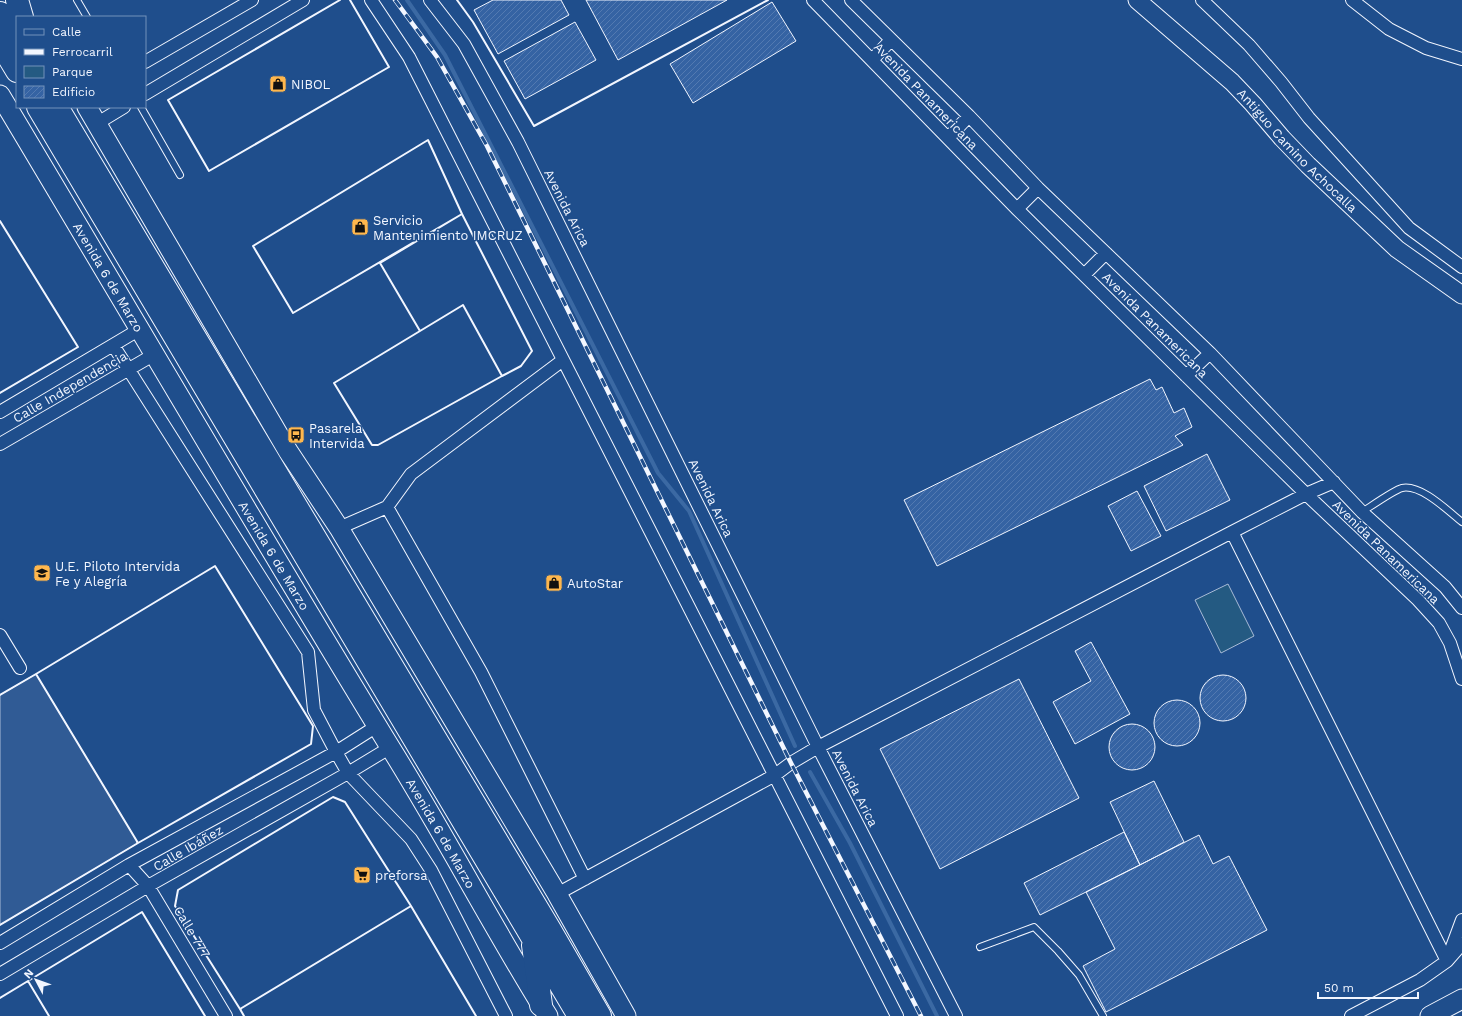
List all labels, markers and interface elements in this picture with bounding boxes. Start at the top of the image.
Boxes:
legend [16,16,146,108]
text: Calle [52,25,81,39]
street label: Avenida Panamericana [871,39,981,153]
text: Ferrocarril [52,45,113,59]
text: Parque [52,65,93,79]
shop icon: NIBOL [268,74,288,94]
place label: NIBOL [291,77,331,92]
text: Edificio [52,85,95,99]
street label: Antiguo Camino Achocalla [1234,85,1361,216]
street label: Avenida Arica [541,167,593,250]
place label: Servicio Mantenimiento IMCRUZ [373,213,523,243]
shop icon: Servicio Mantenimiento IMCRUZ [350,217,370,237]
street label: Avenida 6 de Marzo [70,220,147,335]
street label: Avenida Panamericana [1099,269,1211,381]
street label: Calle Independencia [10,348,130,426]
place label: Pasarela Intervida [309,421,365,451]
bus stop icon: Pasarela Intervida [286,425,306,445]
street label: Avenida Arica [686,456,737,540]
street label: Avenida Panamericana [1329,497,1443,607]
street label: Avenida 6 de Marzo [236,498,313,613]
place label: U.E. Piloto Intervida Fe y Alegría [55,559,181,589]
school or university icon: U.E. Piloto Intervida Fe y Alegría [32,563,52,583]
shop icon: AutoStar [544,573,564,593]
place label: AutoStar [567,576,623,591]
street label: Avenida Arica [829,747,881,830]
street label: Avenida 6 de Marzo [403,776,479,891]
street label: Calle Ibáñez [150,822,226,874]
supermarket icon: preforsa [352,865,372,885]
place label: preforsa [375,868,428,883]
street label: Calle 777 [171,903,213,961]
north arrow [16,960,56,1000]
text: N [21,966,36,981]
scale bar [1318,974,1418,1000]
text: 50 m [1324,981,1354,995]

